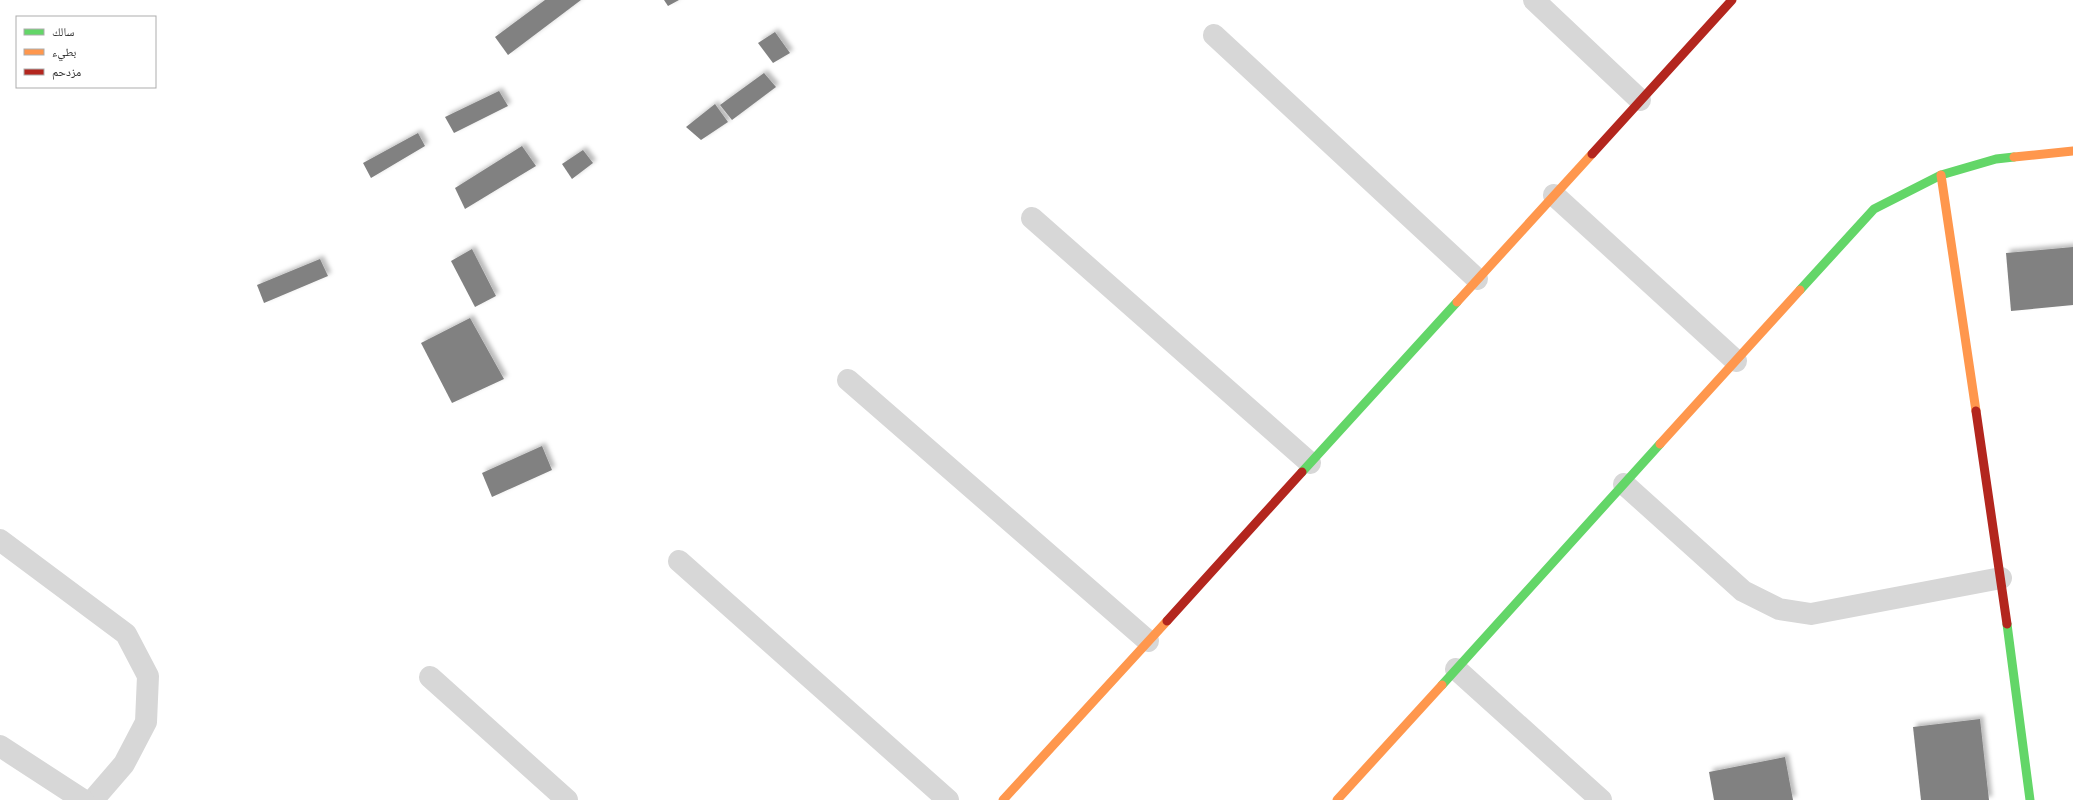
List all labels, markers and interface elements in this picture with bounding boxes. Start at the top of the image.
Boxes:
legend [16,16,156,88]
text: سالك [52,25,74,41]
text: بطيء [52,45,76,62]
text: مزدحم [52,65,81,81]

